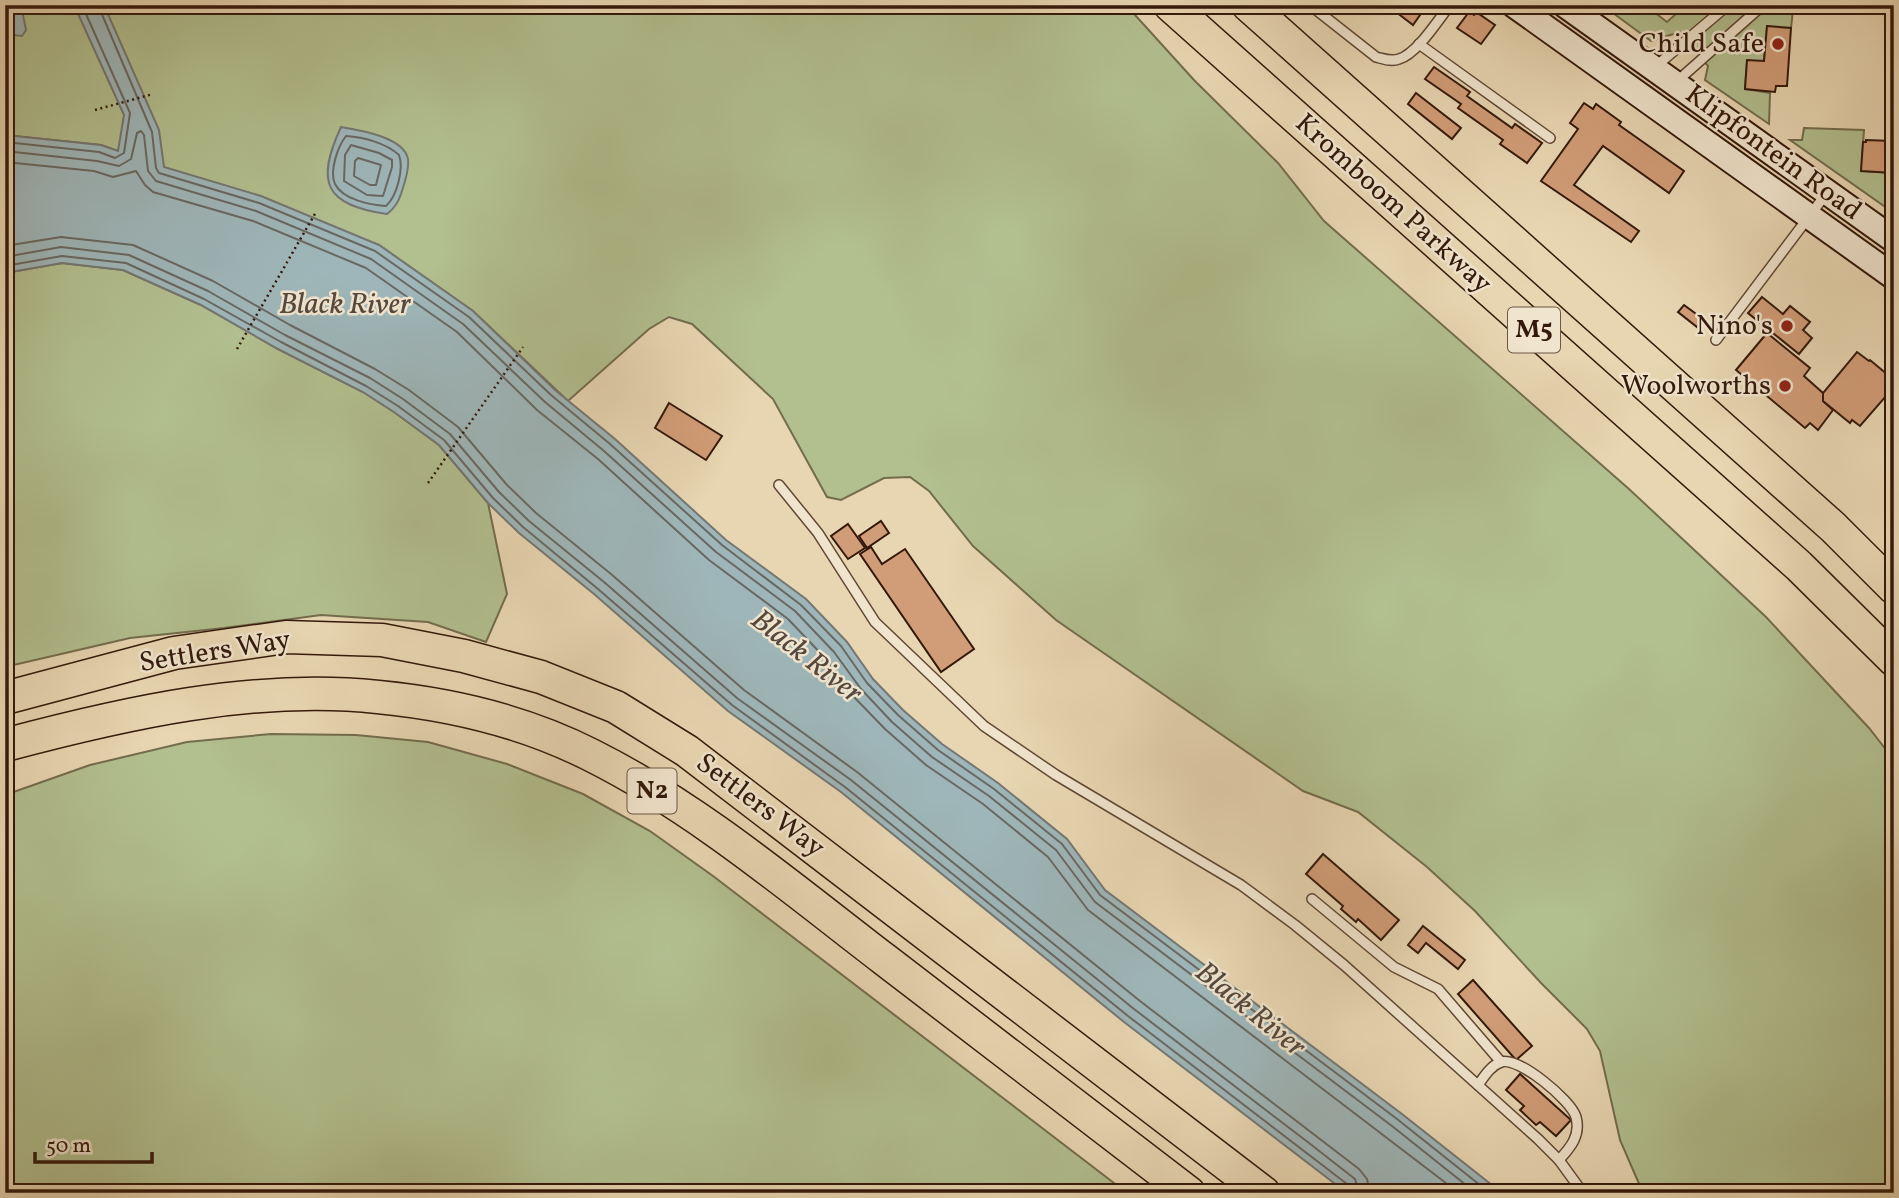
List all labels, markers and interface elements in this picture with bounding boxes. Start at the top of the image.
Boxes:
place label: Child Safe [1639,25,1764,64]
marker: Child Safe [1770,36,1786,52]
street label: Klipfontein Road [1677,76,1869,230]
street label: Kromboom Parkway [1286,105,1500,303]
water label: Black River [279,284,412,326]
place label: Nino's [1696,307,1773,346]
road number: M5 [1508,308,1560,352]
marker: Nino's [1779,318,1795,334]
place label: Woolworths [1621,367,1771,406]
marker: Woolworths [1777,378,1793,394]
water label: Black River [741,600,871,715]
street label: Settlers Way [137,621,293,683]
street label: Settlers Way [687,745,833,867]
road number: N2 [628,768,676,814]
water label: Black River [1186,952,1315,1068]
scale bar [35,1121,152,1165]
text: 50 m [46,1132,91,1161]

